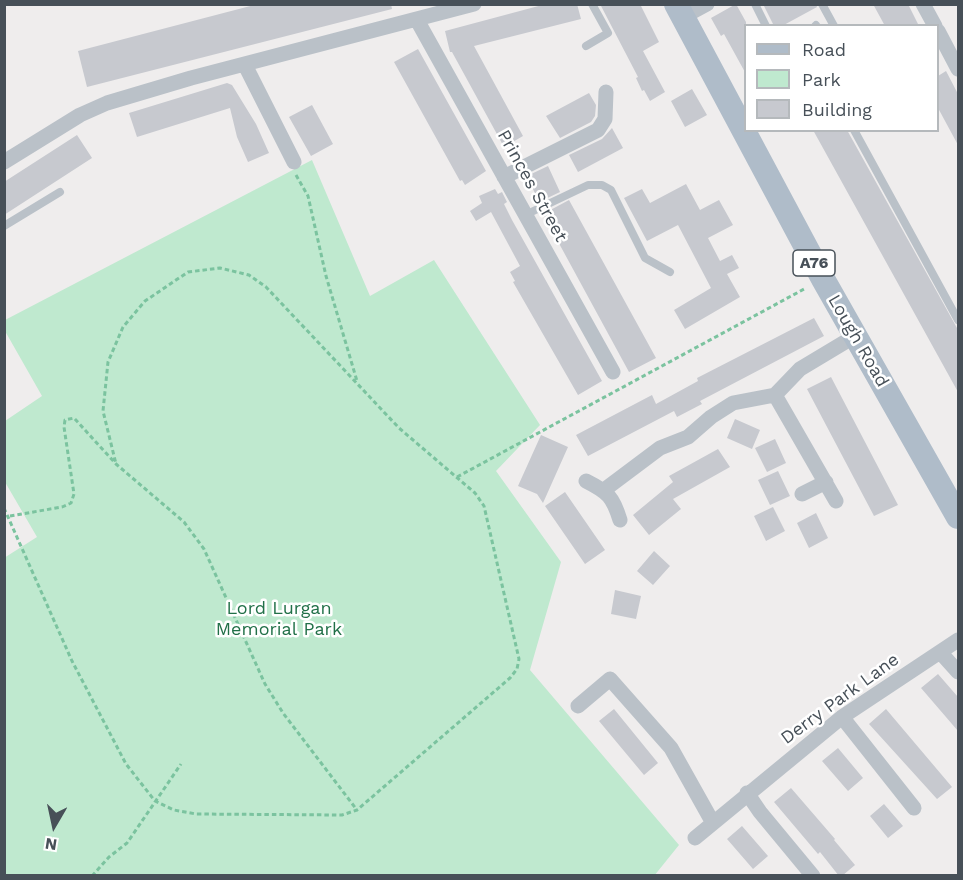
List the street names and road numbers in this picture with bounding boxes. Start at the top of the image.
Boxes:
street label: Princes Street [492,126,572,246]
road number: A76 [793,250,835,276]
street label: Lough Road [823,291,893,391]
street label: Derry Park Lane [777,649,903,749]

